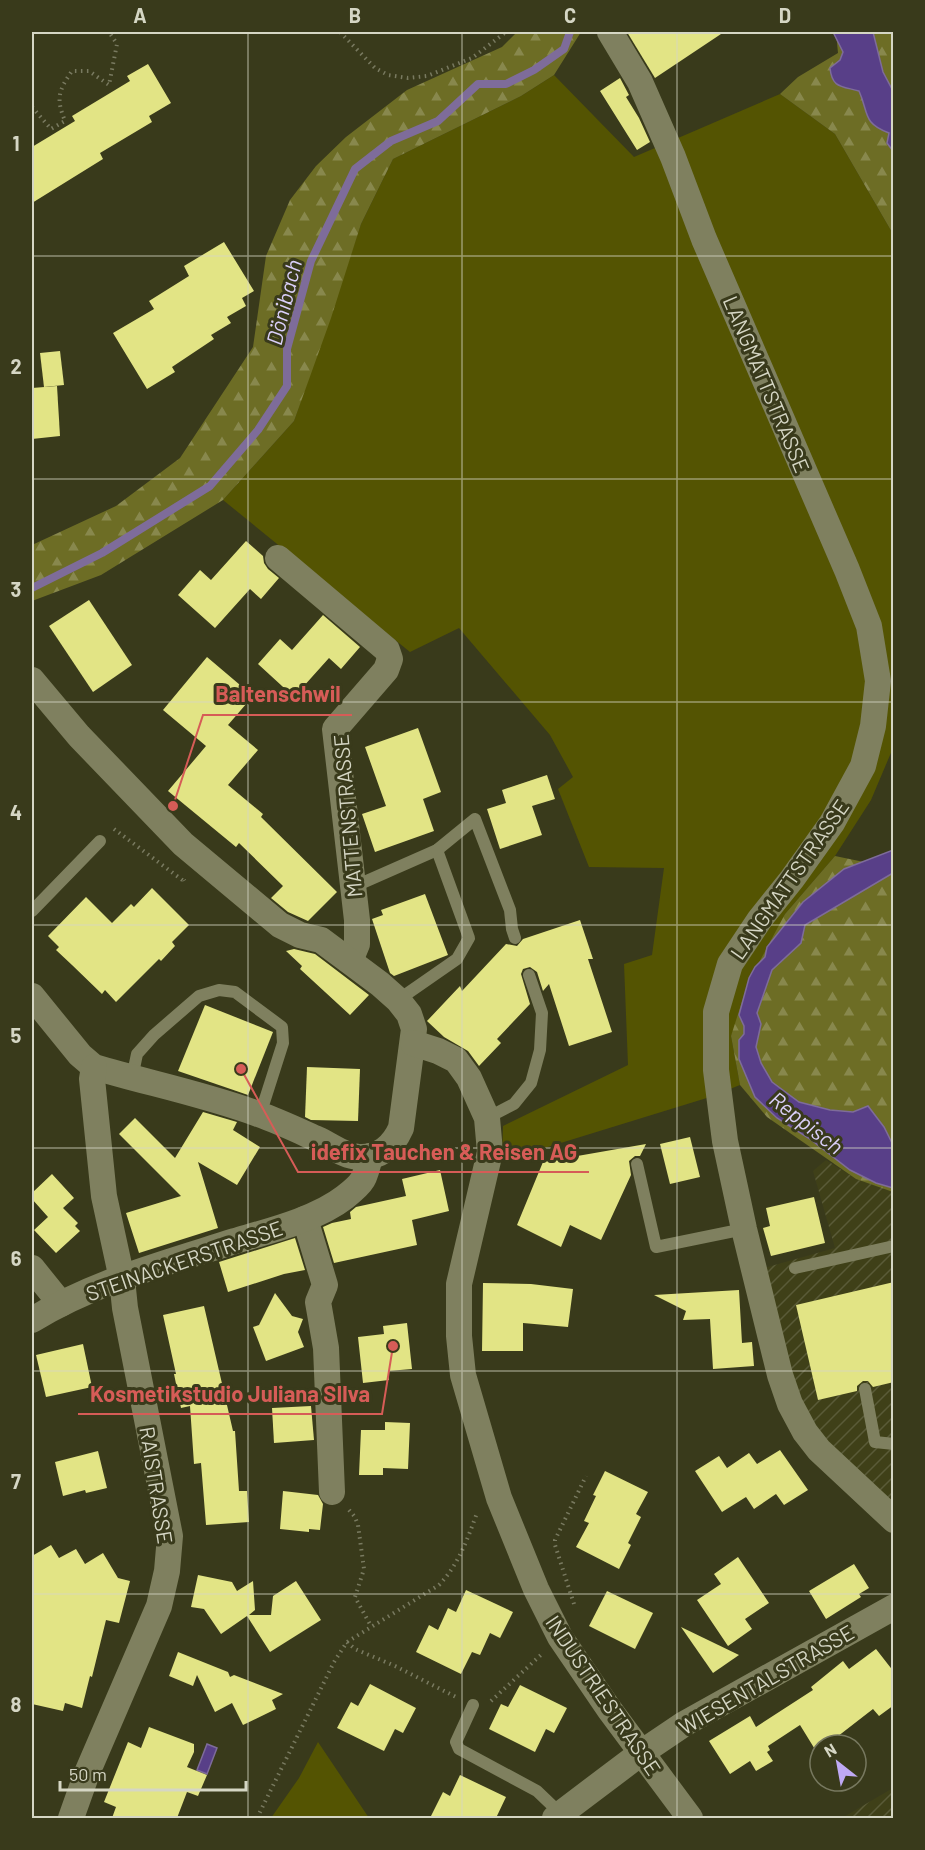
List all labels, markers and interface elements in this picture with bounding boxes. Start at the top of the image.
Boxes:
text: A [133,3,147,27]
text: B [349,3,361,27]
text: C [564,3,576,27]
text: D [779,3,791,27]
text: 1 [12,131,20,155]
water label: Dönibach [260,256,306,348]
street label: LANGMATTSTRASSE [718,292,816,476]
text: 2 [10,354,22,378]
text: 3 [11,577,21,601]
callout: Baltenschwil [203,675,352,715]
text: Baltenschwil [215,680,341,706]
street label: MATTENSTRASSE [327,733,367,899]
street label: LANGMATTSTRASSE [724,794,854,964]
text: 4 [10,800,22,824]
text: 5 [11,1023,22,1047]
water label: Reppisch [765,1085,849,1159]
callout: idefix Tauchen & Reisen AG [298,1132,589,1172]
text: idefix Tauchen & Reisen AG [311,1138,577,1164]
street label: STEINACKERSTRASSE [82,1215,286,1305]
text: 6 [11,1246,22,1270]
callout: Kosmetikstudio Juliana SIlva [78,1374,382,1414]
text: Kosmetikstudio Juliana SIlva [90,1380,370,1406]
street label: RAISTRASSE [135,1425,179,1545]
text: 7 [11,1469,21,1493]
street label: INDUSTRIESTRASSE [541,1610,667,1780]
street label: WIESENTALSTRASSE [674,1619,858,1739]
text: 8 [11,1692,22,1716]
north arrow [808,1733,868,1793]
text: N [821,1739,839,1761]
scale bar [60,1754,246,1792]
text: 50 m [69,1763,107,1785]

